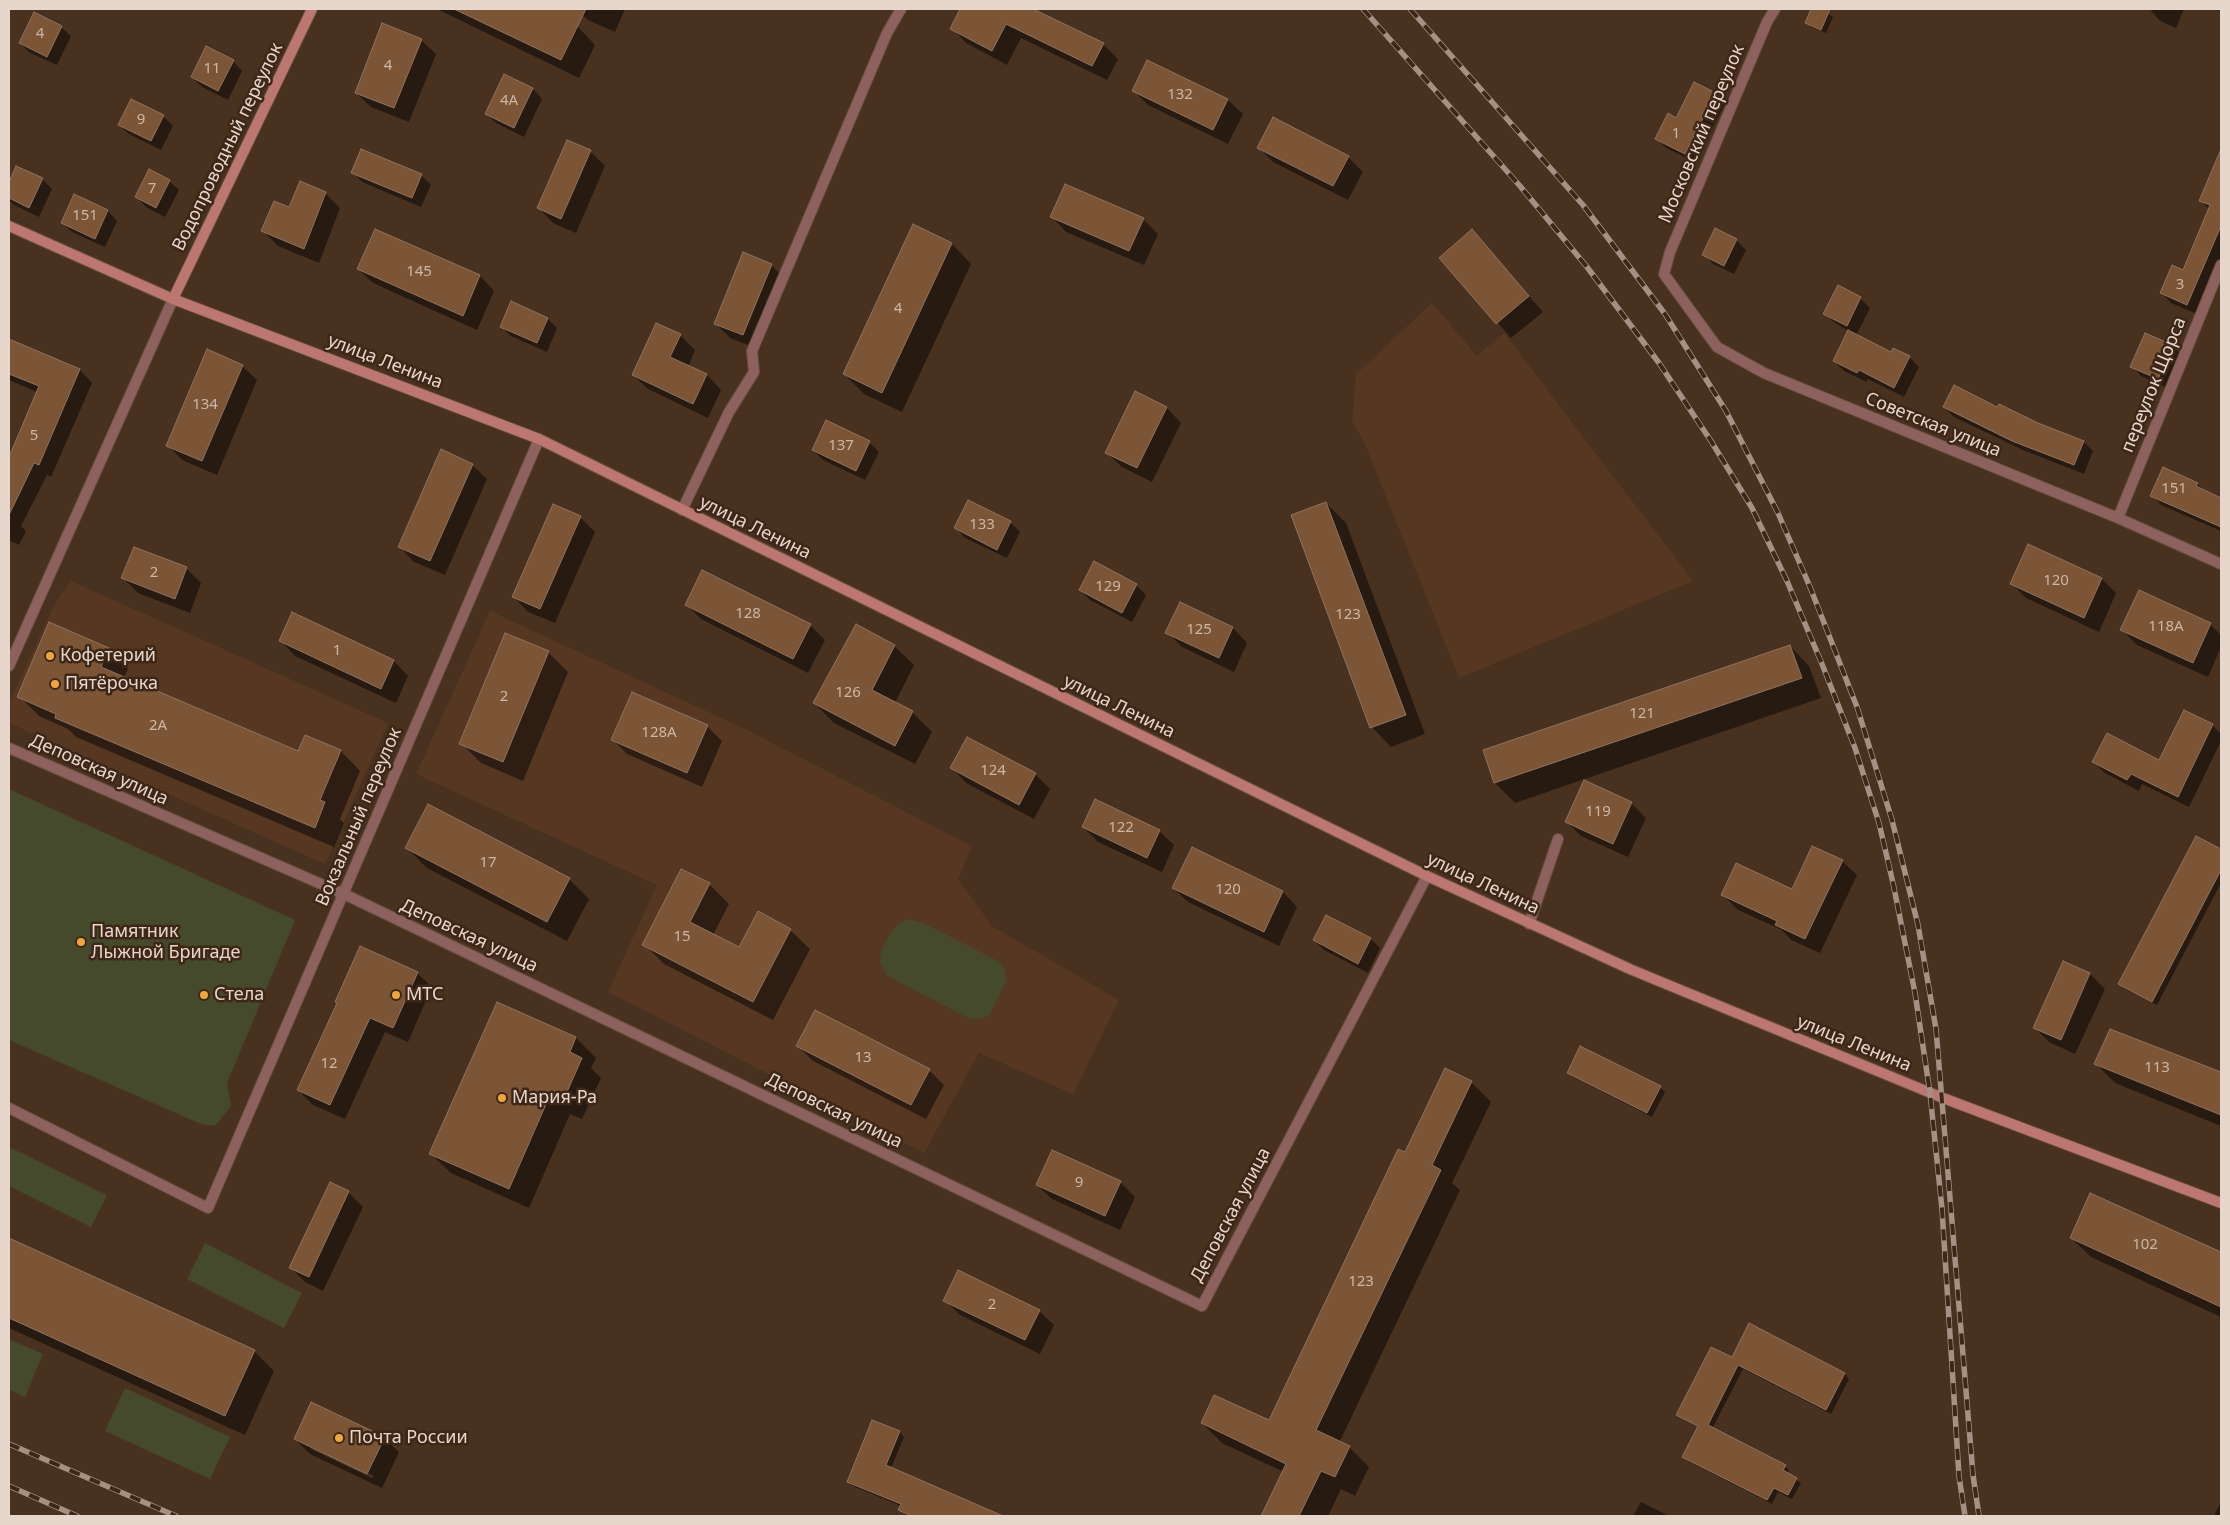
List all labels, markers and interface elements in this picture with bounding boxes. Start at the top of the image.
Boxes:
house number: 4 [36,25,44,43]
street label: Водопроводный переулок [168,39,288,255]
street label: Московский переулок [1655,42,1749,226]
house number: 4 [384,57,392,75]
house number: 11 [203,60,221,78]
house number: 132 [1167,86,1193,104]
house number: 4А [500,92,518,110]
house number: 9 [137,111,145,129]
house number: 1 [1672,125,1680,143]
house number: 7 [148,180,156,198]
house number: 151 [72,207,98,225]
house number: 145 [406,263,432,281]
house number: 3 [2176,276,2184,294]
house number: 4 [894,300,902,318]
street label: переулок Щорса [2117,314,2191,456]
street label: улица Ленина [324,330,446,394]
street label: Советская улица [1862,388,2004,462]
house number: 134 [192,396,218,414]
house number: 5 [30,427,38,445]
house number: 137 [828,437,854,455]
house number: 151 [2161,480,2187,498]
street label: улица Ленина [696,492,814,564]
house number: 133 [969,516,995,534]
house number: 2 [150,564,158,582]
house number: 120 [2043,572,2069,590]
house number: 129 [1095,578,1121,596]
house number: 128 [735,605,761,623]
house number: 123 [1335,606,1361,624]
house number: 118А [2148,618,2184,636]
house number: 125 [1186,621,1212,639]
house number: 1 [333,642,341,660]
place label: Кофетерий [60,645,156,667]
marker: Кофетерий [44,650,56,662]
street label: улица Ленина [1060,671,1178,743]
place label: Пятёрочка [65,673,158,695]
marker: Пятёрочка [49,678,61,690]
house number: 126 [835,684,861,702]
house number: 2 [500,688,508,706]
house number: 121 [1629,705,1655,723]
house number: 2А [149,717,167,735]
street label: Вокзальный переулок [312,724,406,910]
house number: 128А [641,724,677,742]
street label: Деповская улица [27,730,171,810]
house number: 124 [980,762,1006,780]
house number: 119 [1585,803,1611,821]
house number: 122 [1108,819,1134,837]
street label: улица Ленина [1423,849,1543,919]
house number: 17 [479,854,497,872]
house number: 120 [1215,881,1241,899]
street label: Деповская улица [397,895,541,977]
place label: Памятник Лыжной Бригаде [91,921,240,964]
house number: 15 [673,928,691,946]
marker: Памятник Лыжной Бригаде [75,936,87,948]
place label: Стела [214,984,264,1006]
place label: МТС [406,984,443,1006]
marker: Стела [198,989,210,1001]
marker: МТС [390,989,402,1001]
street label: улица Ленина [1794,1011,1914,1077]
house number: 13 [854,1049,872,1067]
house number: 12 [320,1055,338,1073]
house number: 113 [2144,1059,2170,1077]
street label: Деповская улица [762,1069,906,1153]
place label: Мария-Ра [512,1087,597,1109]
marker: Мария-Ра [496,1092,508,1104]
street label: Деповская улица [1186,1144,1276,1286]
house number: 9 [1075,1174,1083,1192]
house number: 102 [2132,1236,2158,1254]
house number: 123 [1348,1273,1374,1291]
house number: 2 [988,1296,996,1314]
place label: Почта России [349,1427,468,1449]
marker: Почта России [333,1432,345,1444]

